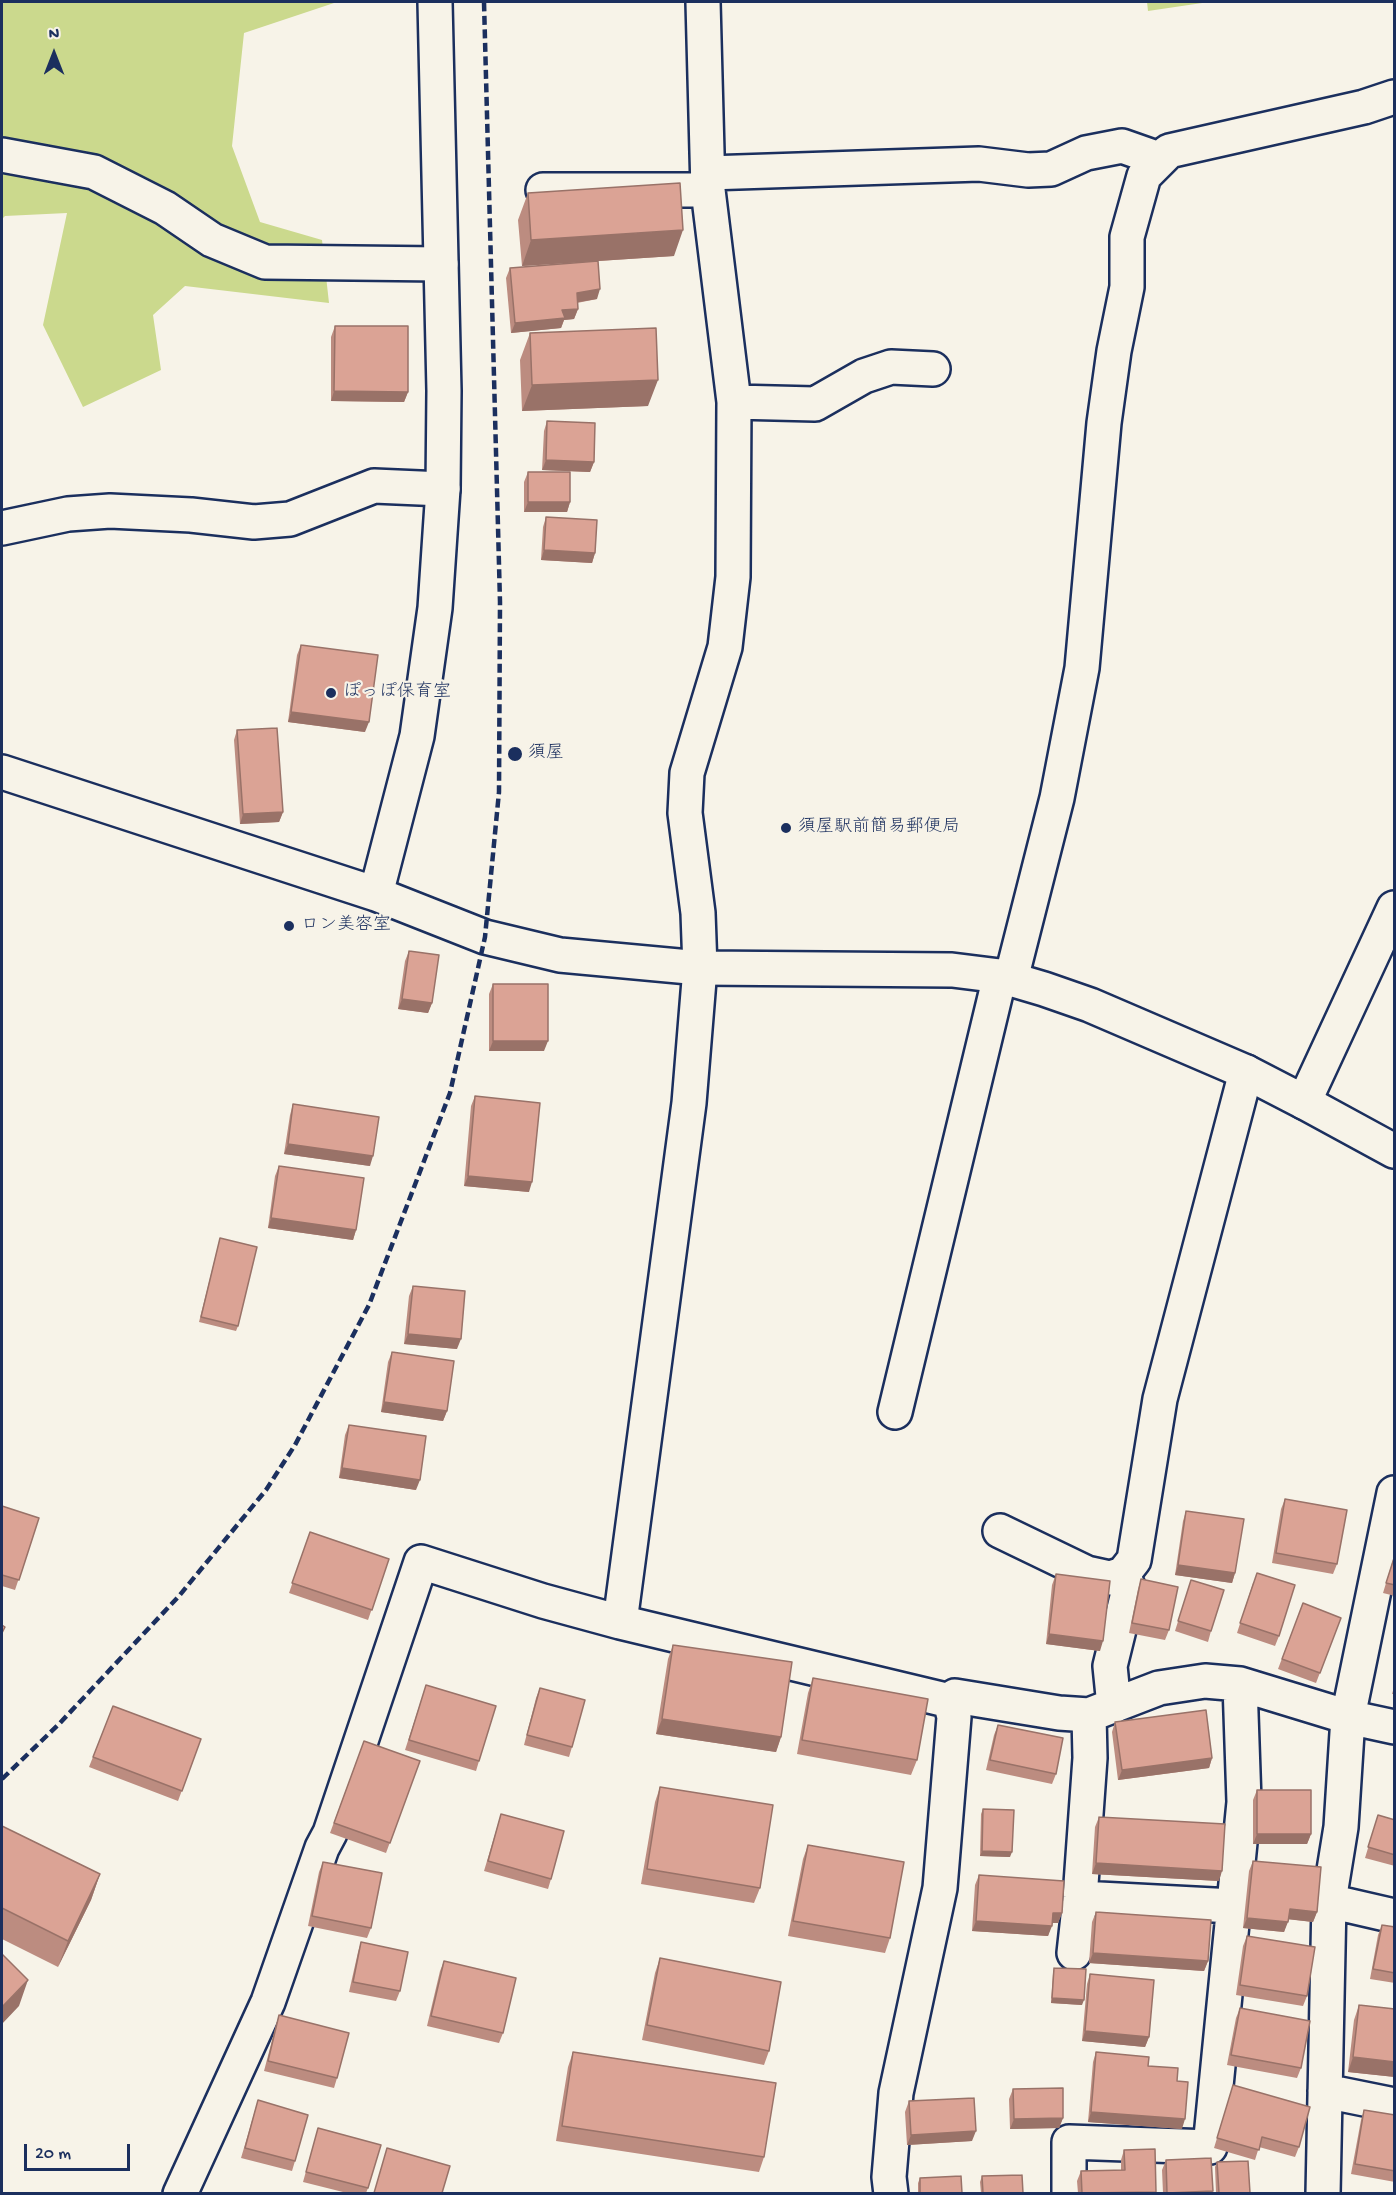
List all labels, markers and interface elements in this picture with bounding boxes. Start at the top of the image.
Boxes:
north arrow [24,24,84,84]
text: N [49,26,59,45]
place label: ぽっぽ保育室 [343,682,451,704]
marker: ぽっぽ保育室 [324,686,338,700]
place label: 須屋 [528,743,564,765]
marker: 須屋 [506,745,524,763]
place label: 須屋駅前簡易郵便局 [798,817,960,839]
marker: 須屋駅前簡易郵便局 [779,821,793,835]
place label: ロン美容室 [301,915,391,937]
marker: ロン美容室 [282,919,296,933]
scale bar [27,2132,134,2170]
text: 20 m [35,2144,71,2165]

